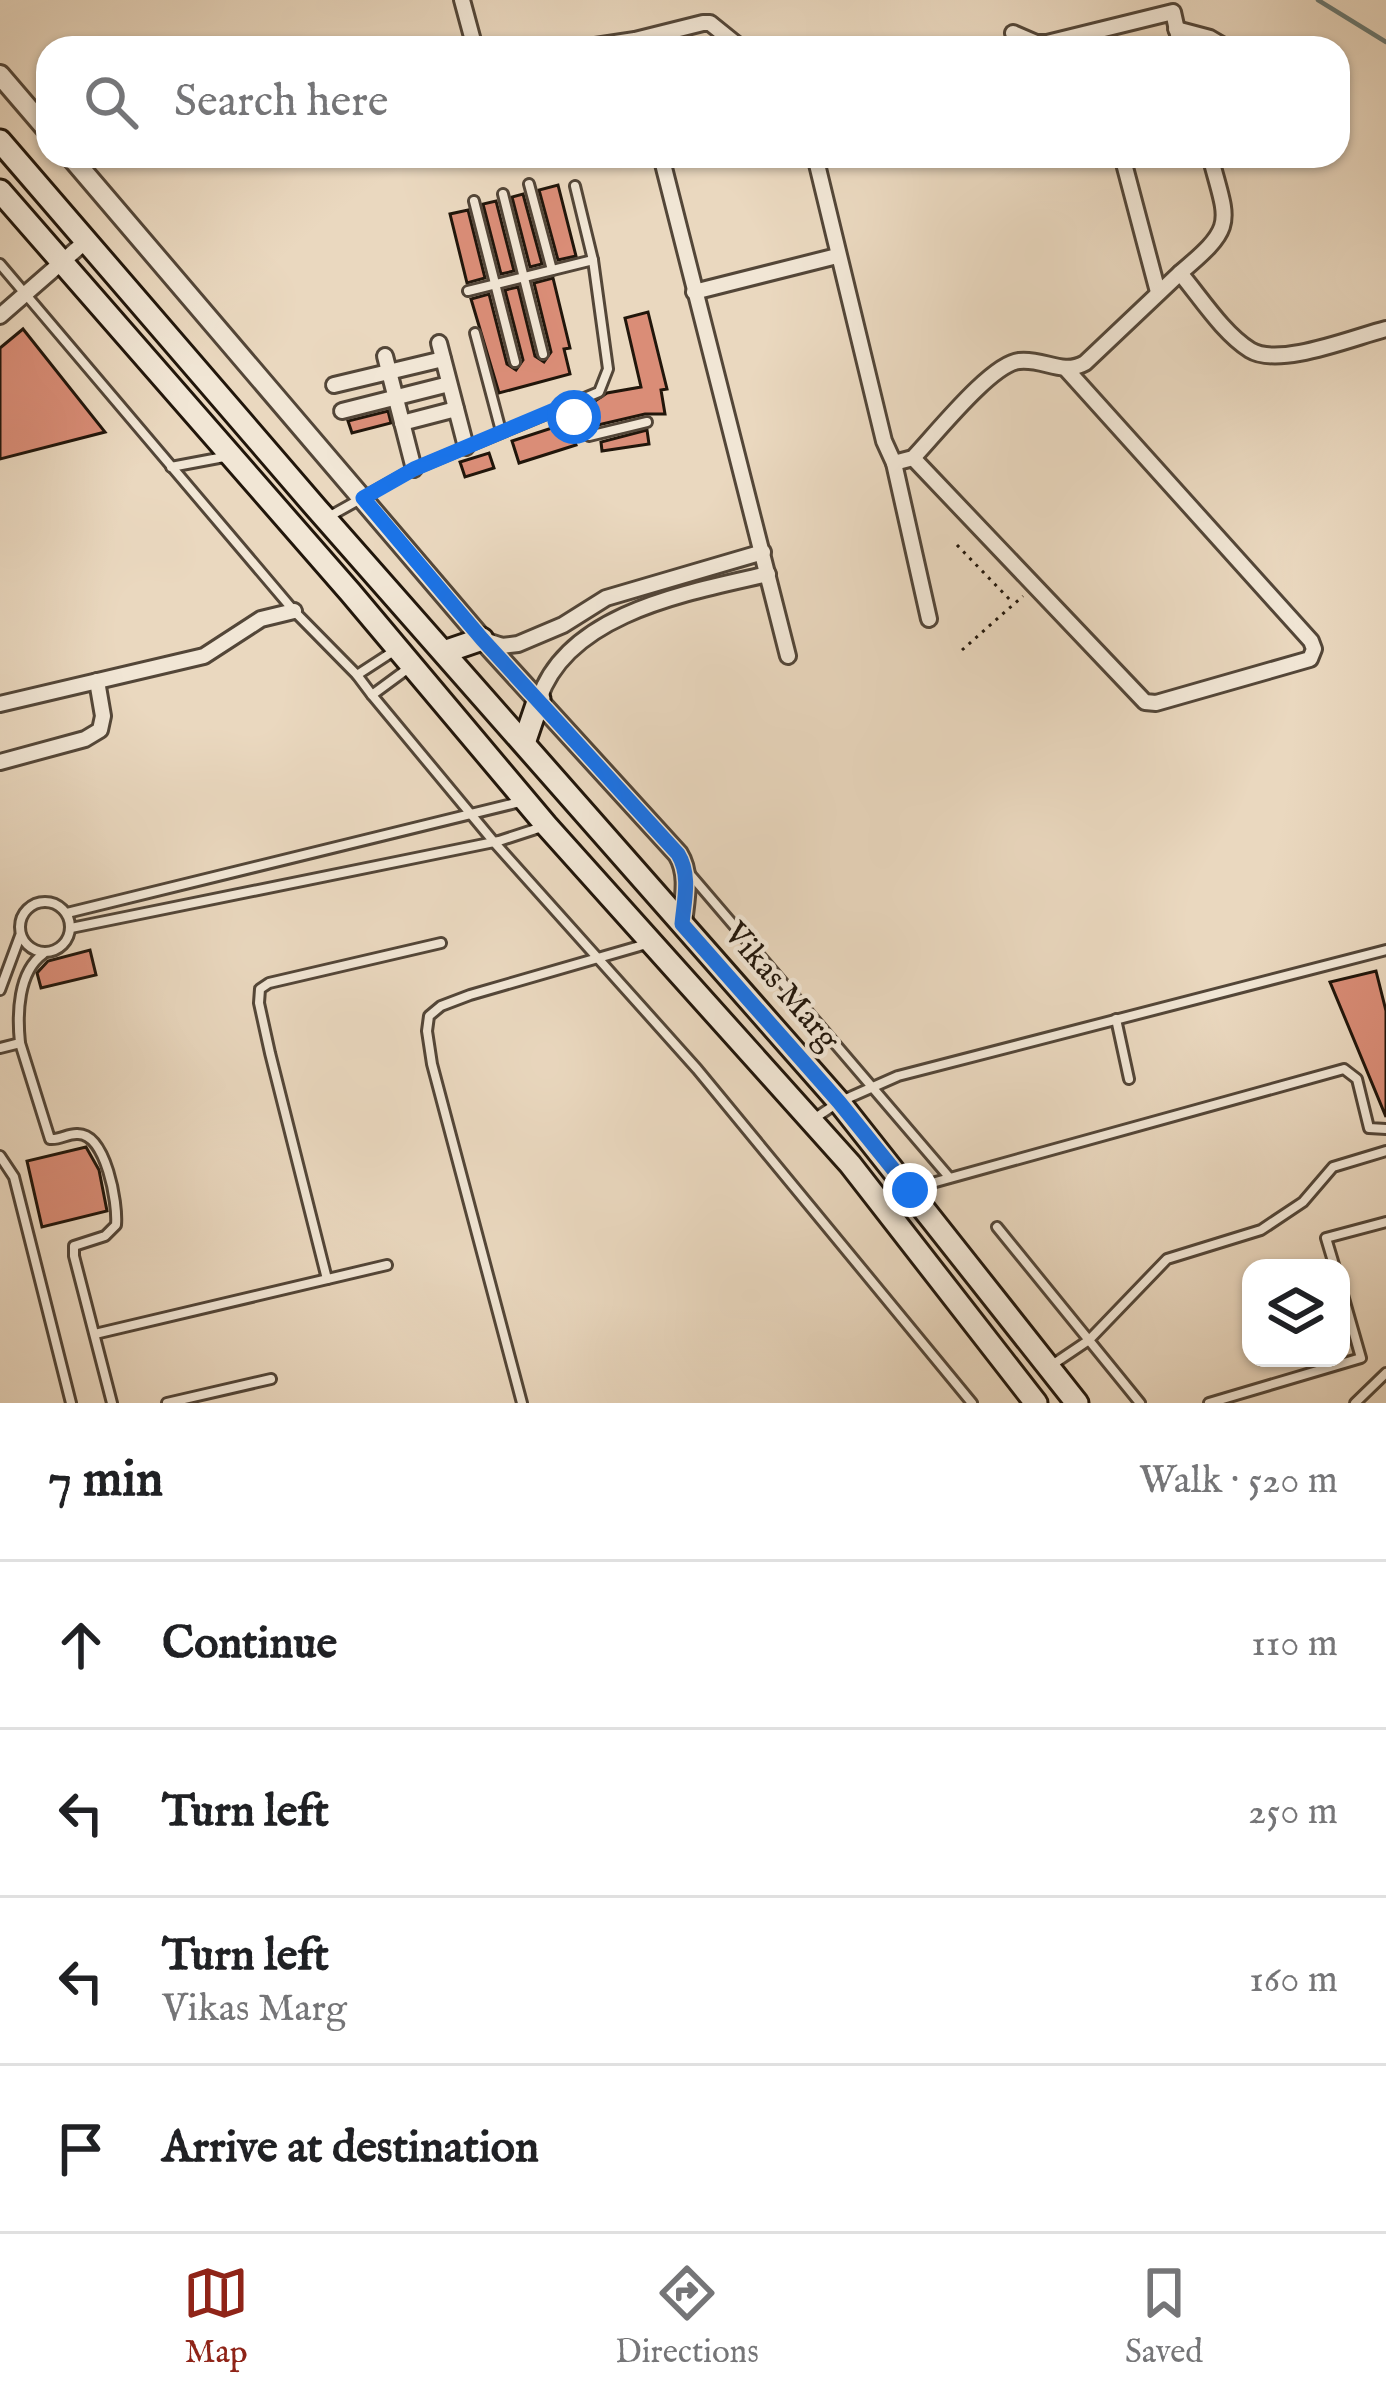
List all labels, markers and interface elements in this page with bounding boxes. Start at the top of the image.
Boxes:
search box [36,36,1350,168]
icon: search [78,69,144,135]
text: Search here [174,74,388,131]
route start [547,390,601,444]
street label: Vikas Marg [713,913,849,1061]
route end [883,1163,937,1217]
map controls [1242,1259,1350,1367]
button: layers [1242,1259,1350,1367]
text: 7 min [48,1449,163,1514]
text: Walk · 520 m [1139,1457,1338,1506]
icon: ahead [48,1612,114,1678]
text: Continue [162,1616,337,1673]
text: 110 m [1251,1620,1338,1669]
icon: left [48,1780,114,1846]
text: Turn left [162,1784,329,1841]
text: 250 m [1248,1788,1338,1837]
text: Turn left [162,1928,329,1985]
icon: left [48,1948,114,2014]
text: 160 m [1249,1956,1338,2005]
text: Vikas Marg [162,1985,347,2034]
icon: arrive [48,2116,114,2182]
text: Arrive at destination [162,2120,539,2177]
tab: Map [183,2260,249,2374]
tab: Directions [615,2260,759,2374]
tab: Saved [1125,2260,1203,2374]

